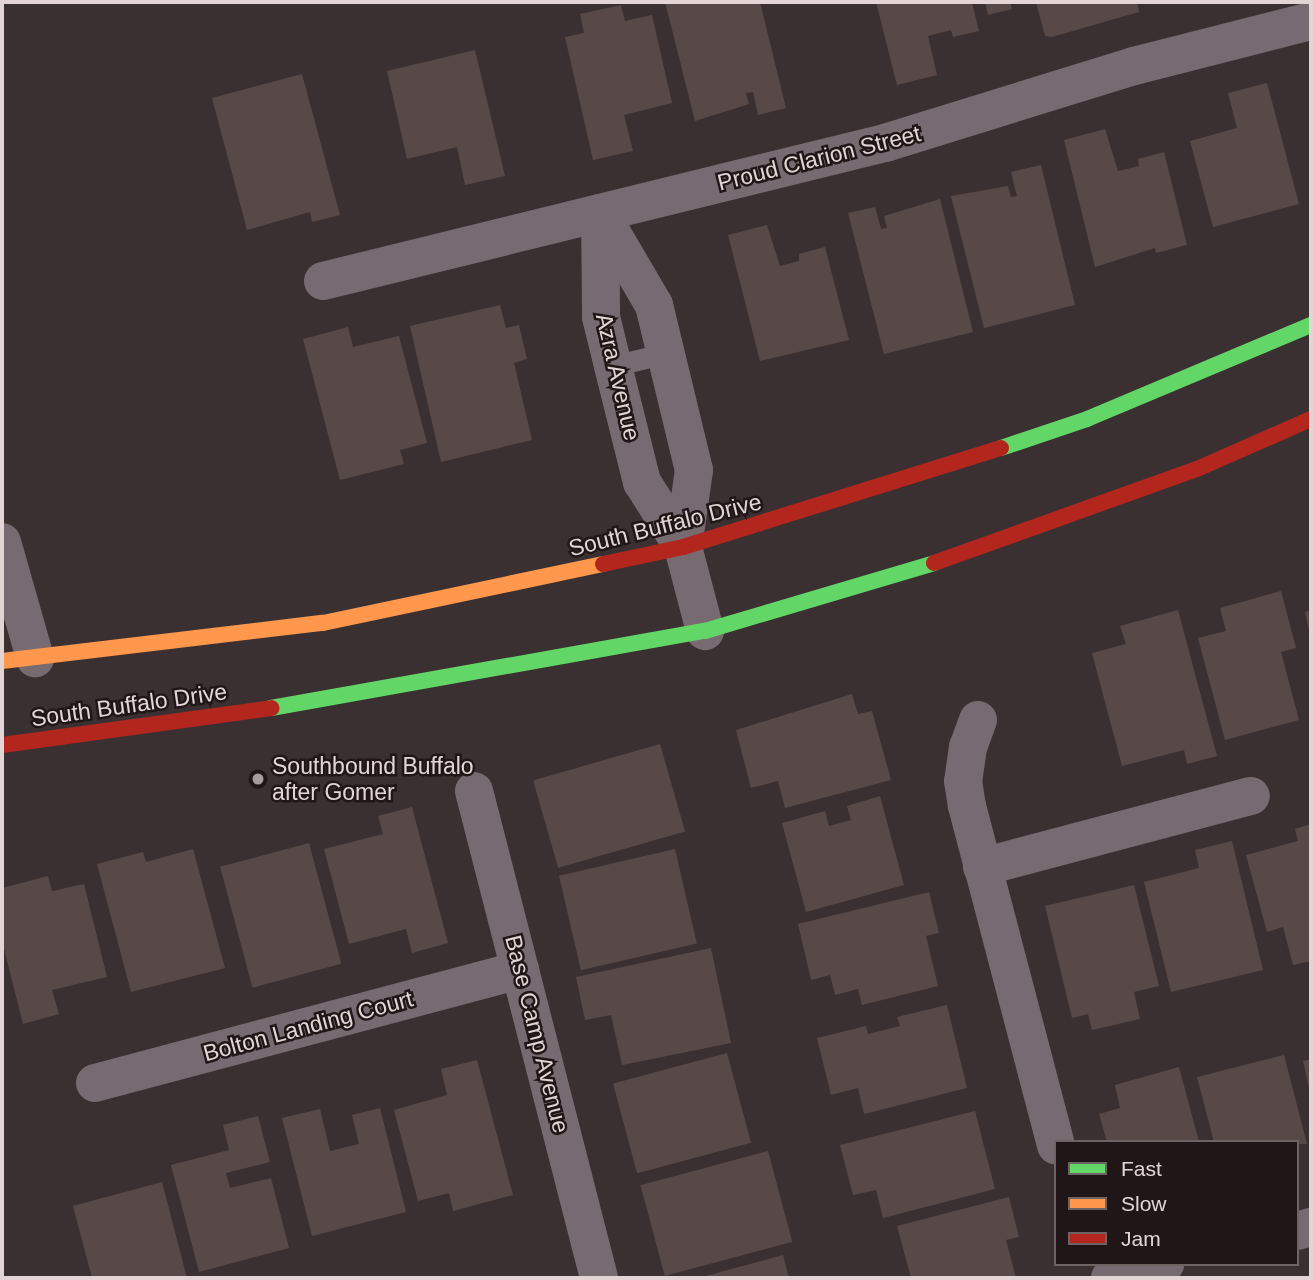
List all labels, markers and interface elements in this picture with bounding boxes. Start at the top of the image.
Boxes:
street label: Proud Clarion Street [715,119,923,197]
street label: Azra Avenue [590,310,646,444]
street label: South Buffalo Drive [566,488,764,562]
street label: South Buffalo Drive [29,678,229,732]
place label: Southbound Buffalo after Gomer [272,752,474,806]
marker: Southbound Buffalo after Gomer [250,771,266,787]
street label: Base Camp Avenue [499,932,575,1136]
street label: Bolton Landing Court [200,985,416,1067]
legend [1054,1140,1299,1266]
text: Fast [1121,1157,1162,1180]
text: Slow [1121,1192,1167,1215]
text: Jam [1121,1227,1161,1250]

